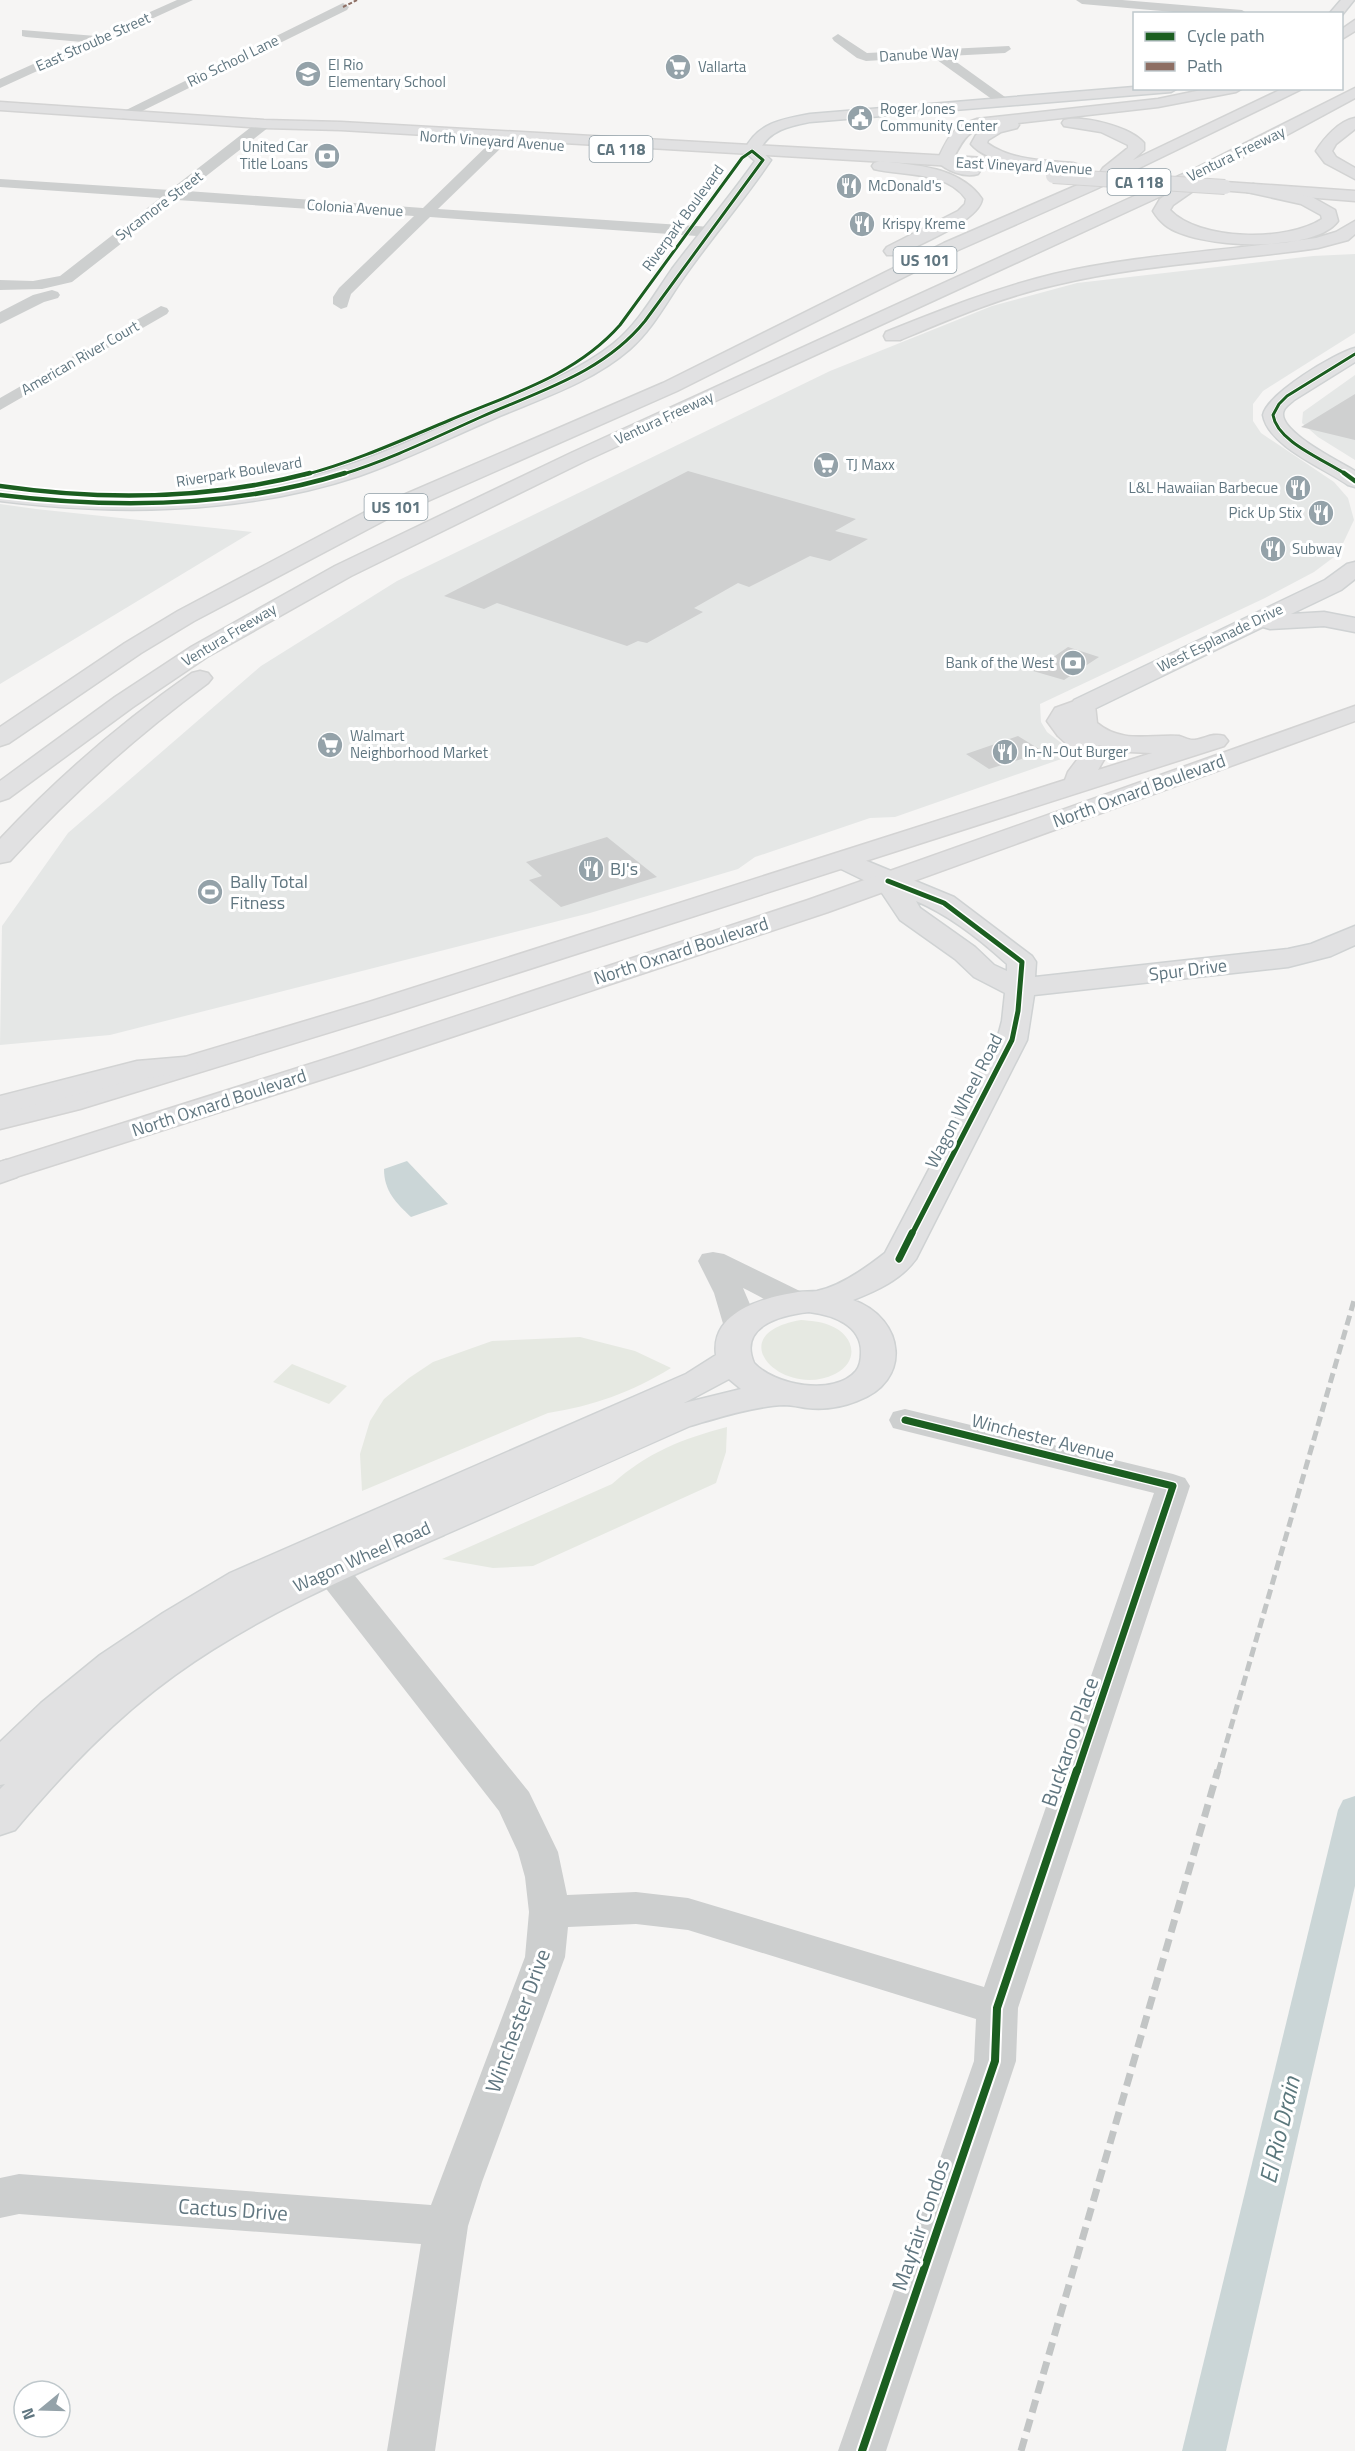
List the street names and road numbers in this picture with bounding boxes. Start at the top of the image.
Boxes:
street label: East Stroube Street [32,6,154,77]
street label: Rio School Lane [183,28,282,93]
street label: Danube Way [878,39,960,68]
street label: Ventura Freeway [1183,120,1289,187]
street label: North Vineyard Avenue [419,124,565,157]
road number: CA 118 [590,136,652,162]
street label: East Vineyard Avenue [955,150,1093,181]
street label: Riverpark Boulevard [636,160,729,276]
street label: Sycamore Street [110,165,208,246]
road number: CA 118 [1108,169,1170,195]
street label: Colonia Avenue [306,193,404,222]
road number: US 101 [894,247,956,273]
street label: American River Court [16,314,144,401]
street label: Ventura Freeway [611,385,717,451]
street label: Riverpark Boulevard [174,450,303,493]
road number: US 101 [364,494,428,520]
street label: Ventura Freeway [177,597,280,672]
street label: West Esplanade Drive [1153,597,1287,678]
street label: North Oxnard Boulevard [1049,747,1229,834]
street label: North Oxnard Boulevard [590,910,772,992]
street label: Spur Drive [1147,951,1228,988]
street label: Wagon Wheel Road [918,1029,1009,1173]
street label: North Oxnard Boulevard [128,1062,310,1144]
street label: Winchester Avenue [969,1407,1117,1468]
street label: Wagon Wheel Road [289,1514,435,1599]
street label: Buckaroo Place [1032,1673,1106,1811]
street label: Winchester Drive [476,1944,558,2097]
street label: Mayfair Condos [883,2154,958,2295]
street label: Cactus Drive [177,2189,289,2229]

